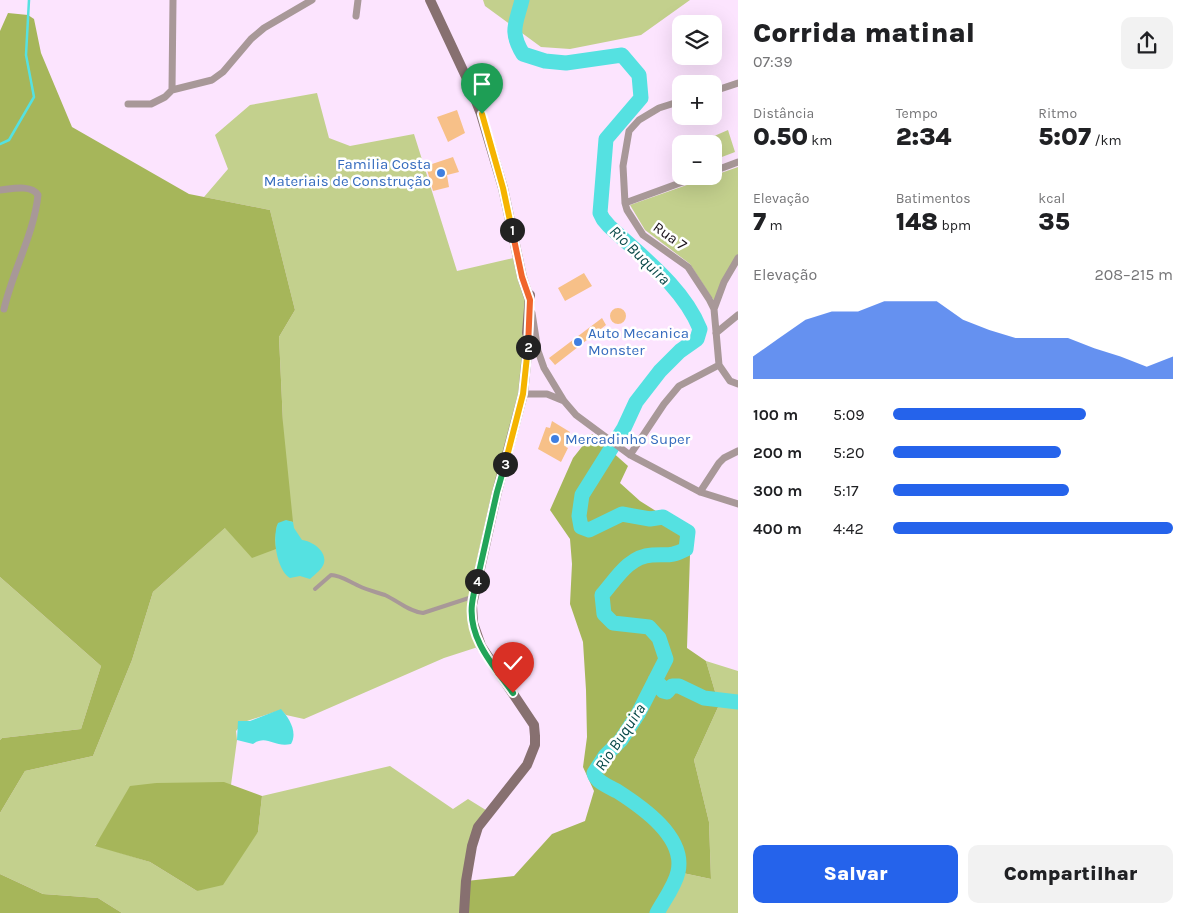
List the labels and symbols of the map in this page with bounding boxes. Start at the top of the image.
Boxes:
pin [461,63,503,114]
place label: Familia Costa Materiais de Construção [264,155,431,190]
marker: Familia Costa Materiais de Construção [435,167,447,179]
pin: 1 [500,218,524,242]
street label: Rua 7 [650,218,690,254]
water label: Rio Buquira [606,221,674,289]
place label: Auto Mecanica Monster [588,324,689,359]
pin: 2 [516,334,540,360]
marker: Auto Mecanica Monster [572,336,584,348]
place label: Mercadinho Super [565,430,691,448]
marker: Mercadinho Super [549,433,561,445]
pin: 3 [492,452,518,476]
pin: 4 [464,568,490,594]
pin [492,642,534,693]
water label: Rio Buquira [591,700,649,774]

